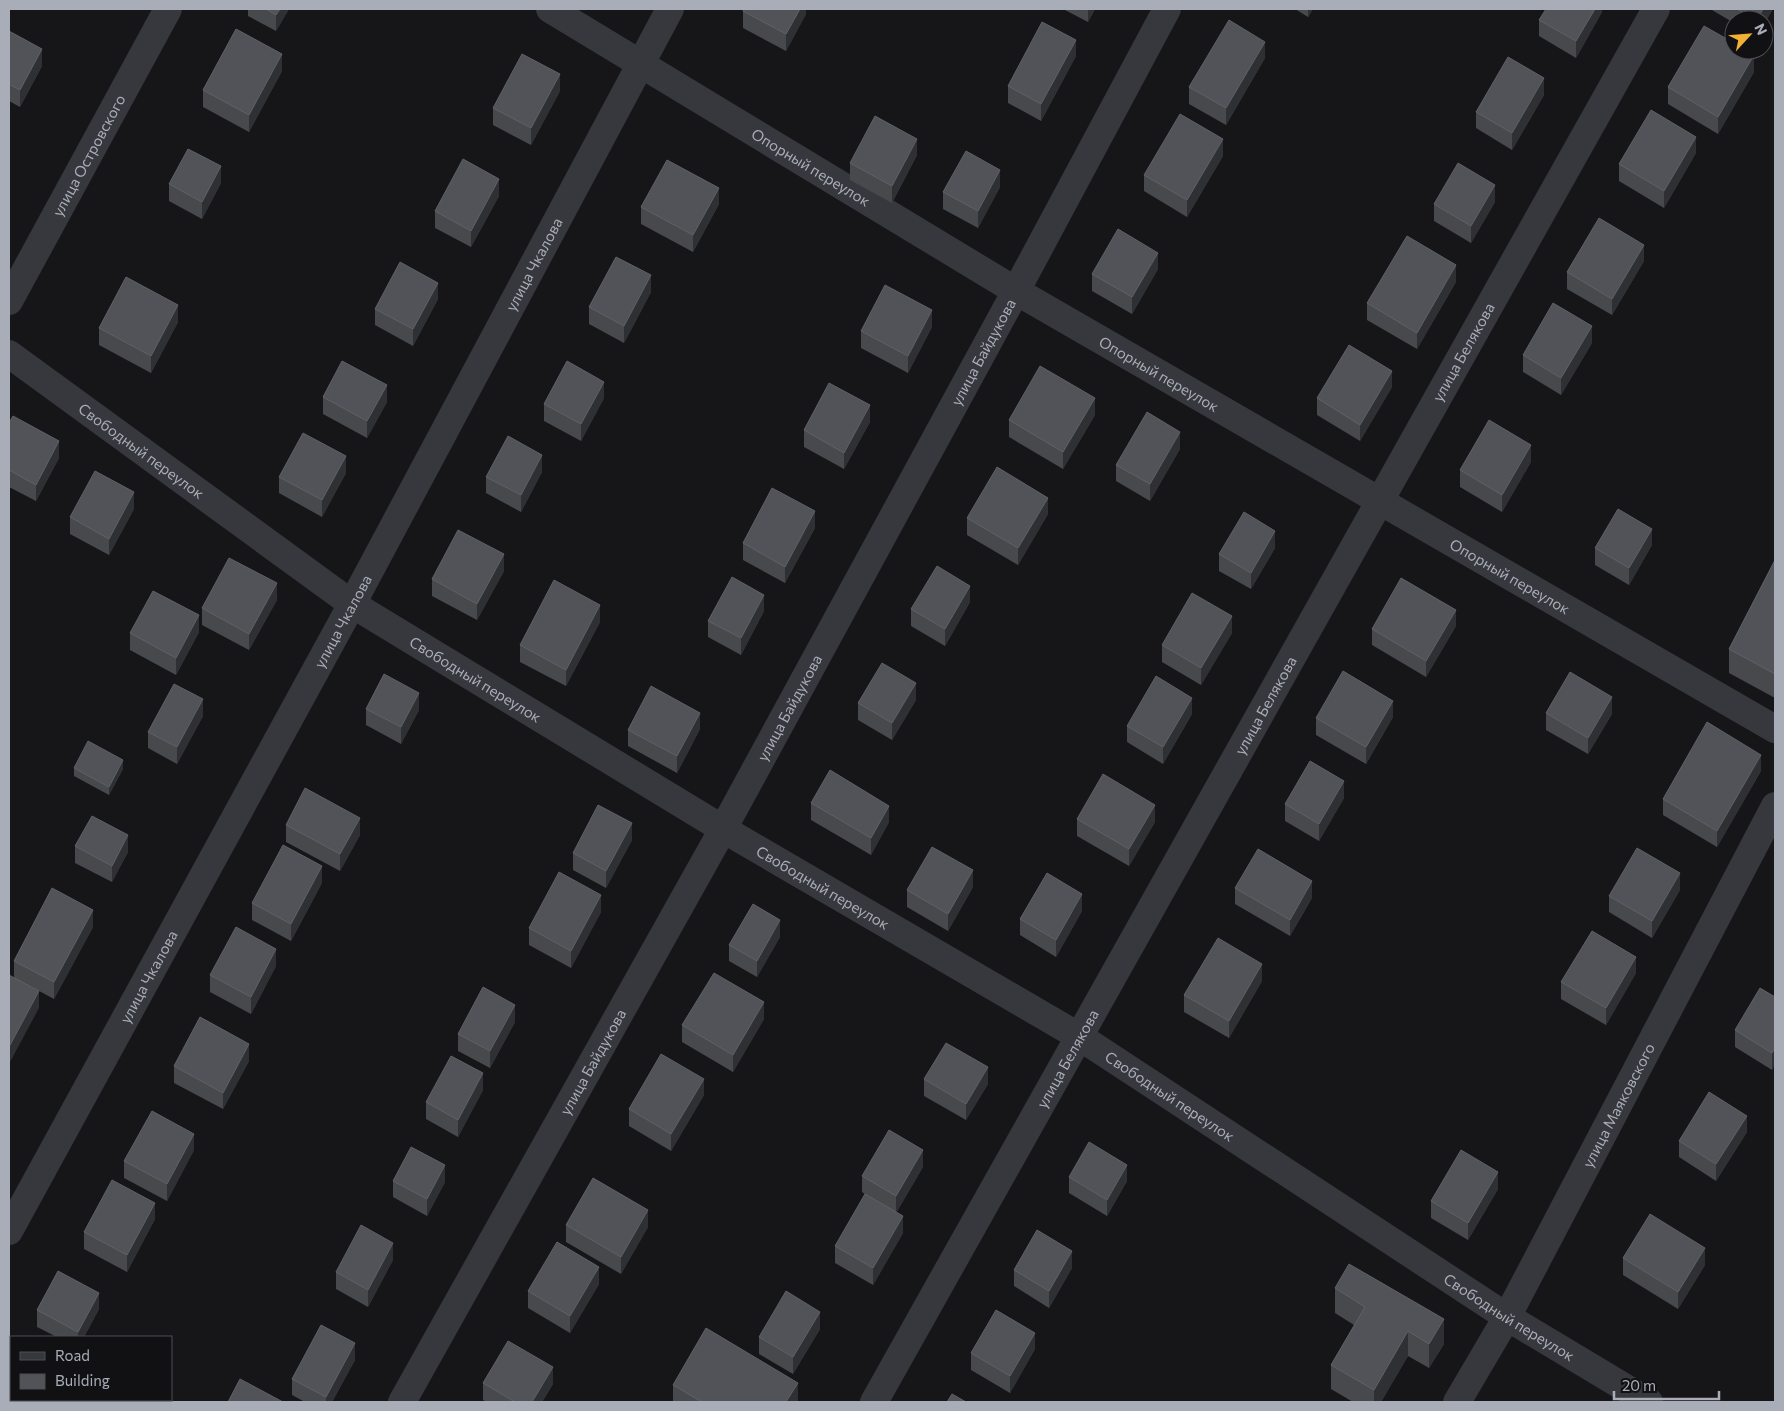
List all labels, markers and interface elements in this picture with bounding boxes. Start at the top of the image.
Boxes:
north arrow [1724,10,1774,60]
text: N [1751,21,1771,38]
street label: улица Островского [48,91,129,219]
street label: Опорный переулок [748,124,874,210]
street label: улица Чкалова [501,214,566,314]
street label: улица Байдукова [947,296,1019,408]
street label: улица Белякова [1428,299,1498,404]
street label: Опорный переулок [1096,332,1222,415]
street label: Свободный переулок [75,399,208,502]
street label: Опорный переулок [1447,534,1573,618]
street label: улица Чкалова [310,572,375,671]
street label: Свободный переулок [406,632,545,726]
street label: улица Байдукова [753,651,825,764]
street label: улица Белякова [1230,653,1300,758]
street label: Свободный переулок [753,841,893,933]
street label: улица Чкалова [116,927,181,1026]
street label: улица Байдукова [556,1006,629,1118]
street label: улица Белякова [1032,1006,1102,1111]
street label: улица Маяковского [1578,1040,1658,1170]
street label: Свободный переулок [1102,1047,1238,1145]
street label: Свободный переулок [1441,1269,1578,1364]
legend [10,1336,172,1401]
text: Road [55,1346,90,1364]
scale bar [1614,1368,1719,1400]
text: Building [55,1371,110,1389]
text: 20 m [1622,1376,1656,1394]

